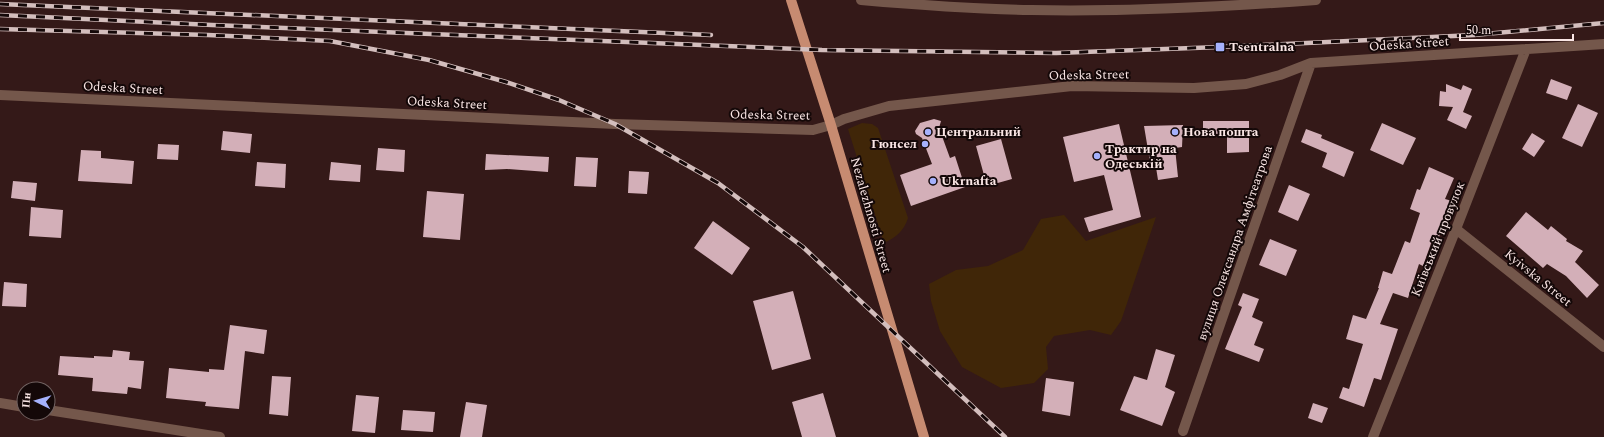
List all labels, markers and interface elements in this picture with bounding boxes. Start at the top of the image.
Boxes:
scale bar [1460,16,1573,42]
text: 50 m [1466,21,1491,40]
street label: Odeska Street [1368,31,1450,57]
place label: Tsentralna [1229,37,1295,57]
marker: Tsentralna [1214,41,1226,53]
street label: Odeska Street [1049,64,1130,86]
street label: Odeska Street [82,76,164,100]
street label: Odeska Street [406,91,488,115]
street label: Odeska Street [730,104,811,126]
place label: Центральний [936,122,1021,142]
place label: Нова пошта [1183,122,1259,142]
marker: Центральний [923,127,933,137]
marker: Нова пошта [1170,127,1180,137]
place label: Гюнсел [871,134,917,154]
marker: Гюнсел [920,139,930,149]
place label: Трактир на Одеській [1105,139,1177,174]
street label: вулиця Олександра Амфітеатрова [1192,142,1278,343]
marker: Трактир на Одеській [1092,151,1102,161]
street label: Nezalezhnosti Street [845,155,897,275]
place label: Ukrnafta [941,171,997,191]
marker: Ukrnafta [928,176,938,186]
street label: Київський провулок [1406,178,1470,300]
street label: Kyivska Street [1500,244,1576,312]
north arrow [16,381,56,421]
text: Пн [17,391,36,409]

